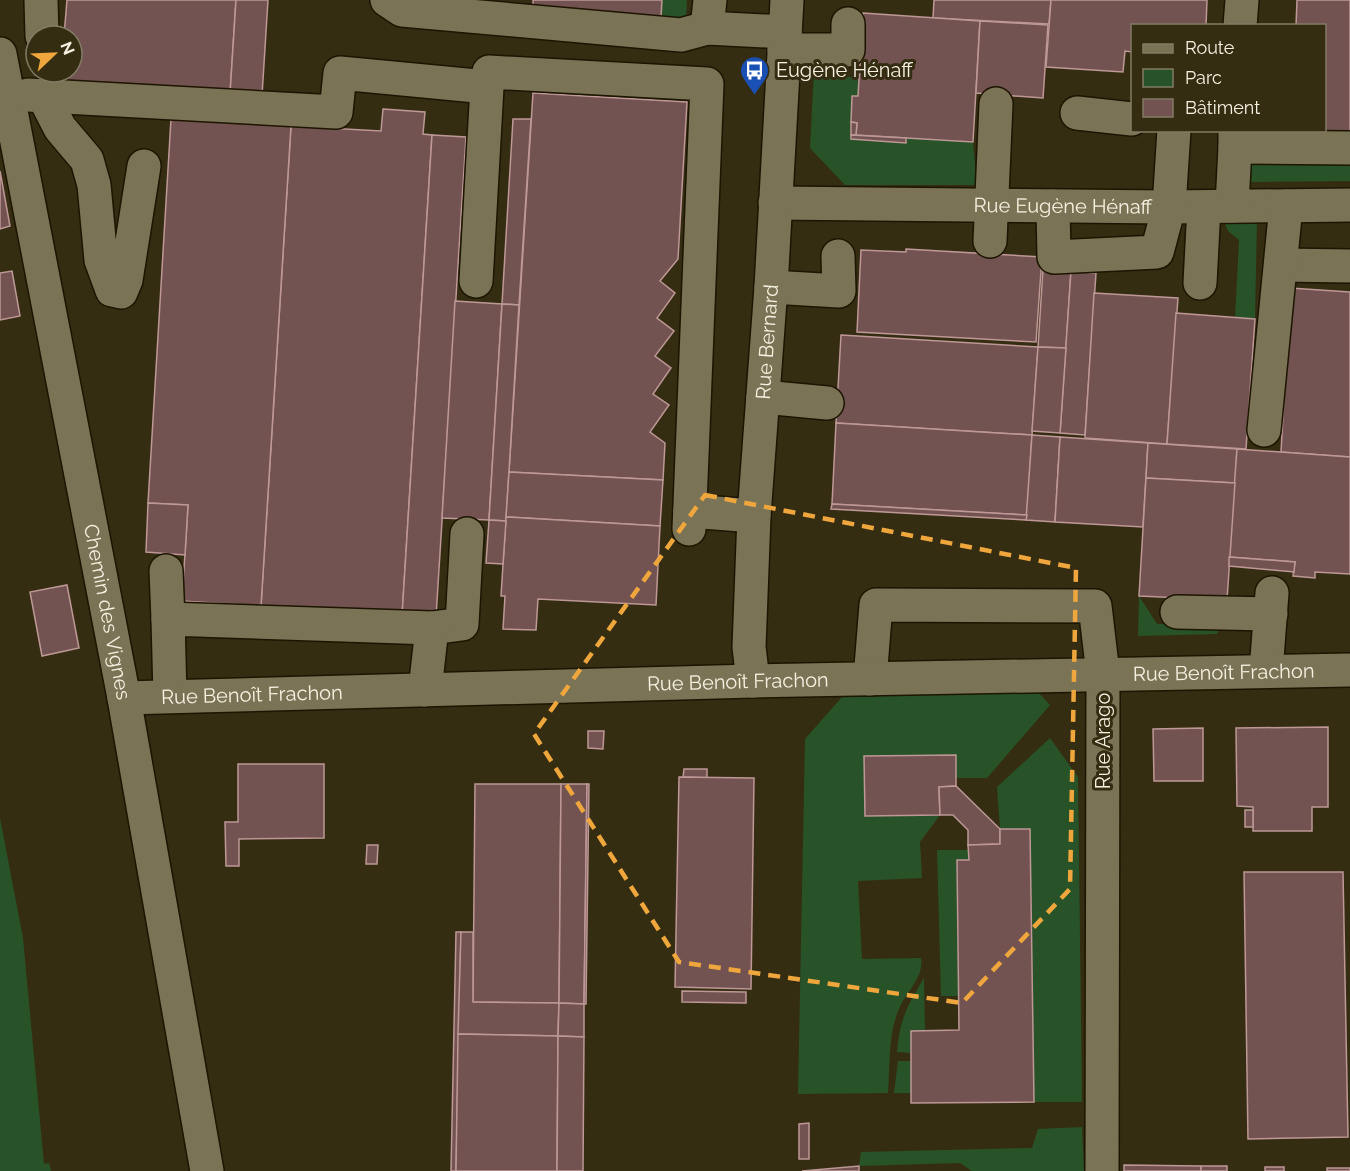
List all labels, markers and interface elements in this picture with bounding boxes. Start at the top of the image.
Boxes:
north arrow [24,24,84,84]
legend [1131,24,1326,132]
text: Route [1185,37,1235,58]
text: N [56,39,78,58]
bus stop icon: Eugène Hénaff [739,54,771,96]
place label: Eugène Hénaff [776,58,913,82]
text: Parc [1185,67,1222,88]
text: Bâtiment [1185,97,1260,118]
street label: Rue Eugène Hénaff [974,193,1153,219]
street label: Rue Bernard [751,283,783,400]
street label: Chemin des Vignes [79,522,136,702]
street label: Rue Benoît Frachon [1133,659,1315,686]
street label: Rue Benoît Frachon [647,668,829,696]
street label: Rue Benoît Frachon [161,680,343,709]
street label: Rue Arago [1091,693,1115,789]

